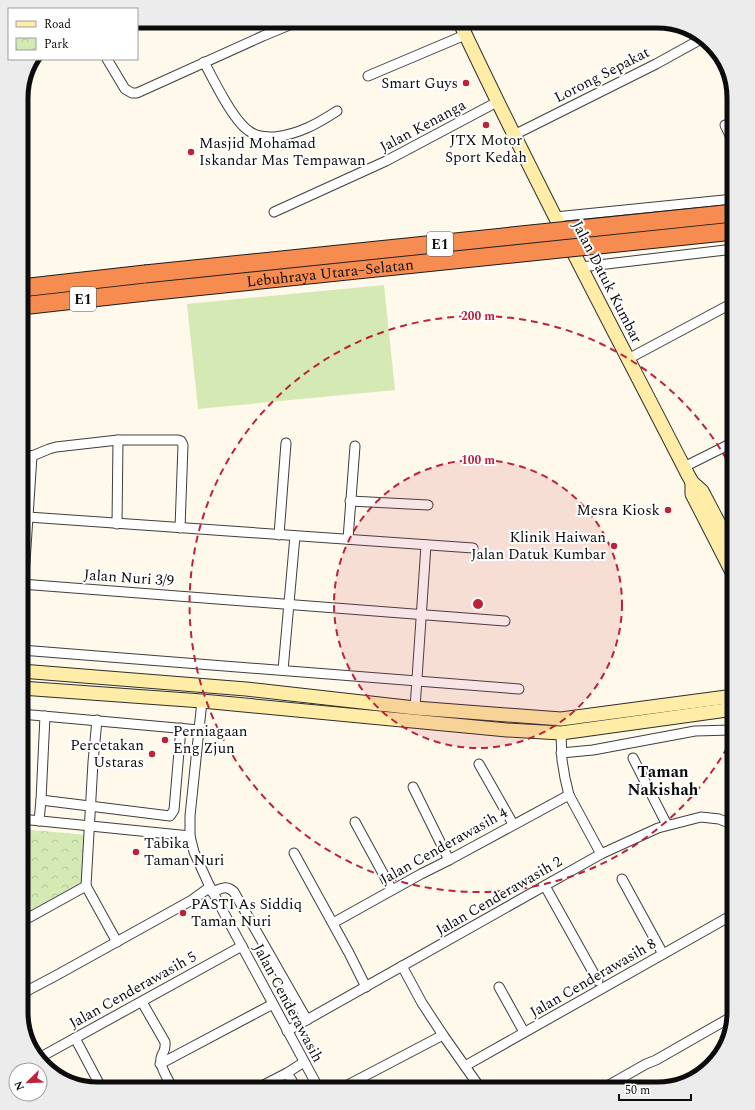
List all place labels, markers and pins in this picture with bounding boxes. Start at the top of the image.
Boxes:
place label: Smart Guys [381,72,458,95]
marker: Smart Guys [461,78,471,88]
marker: JTX Motor Sport Kedah [481,120,491,130]
place label: JTX Motor Sport Kedah [445,129,527,169]
place label: Masjid Mohamad Iskandar Mas Tempawan [199,132,366,172]
marker: Masjid Mohamad Iskandar Mas Tempawan [186,147,196,157]
place label: Mesra Kiosk [576,499,660,522]
marker: Mesra Kiosk [663,505,673,515]
place label: Klinik Haiwan Jalan Datuk Kumbar [471,526,606,566]
marker: Klinik Haiwan Jalan Datuk Kumbar [609,541,619,551]
centre of rings [471,597,485,611]
place label: Perniagaan Eng Zjun [173,720,248,760]
place label: Percetakan Ustaras [70,734,144,774]
marker: Perniagaan Eng Zjun [160,735,170,745]
marker: Percetakan Ustaras [147,749,157,759]
place label: Tabika Taman Nuri [144,832,225,872]
marker: Tabika Taman Nuri [131,847,141,857]
place label: PASTI As Siddiq Taman Nuri [191,893,302,933]
marker: PASTI As Siddiq Taman Nuri [178,908,188,918]

